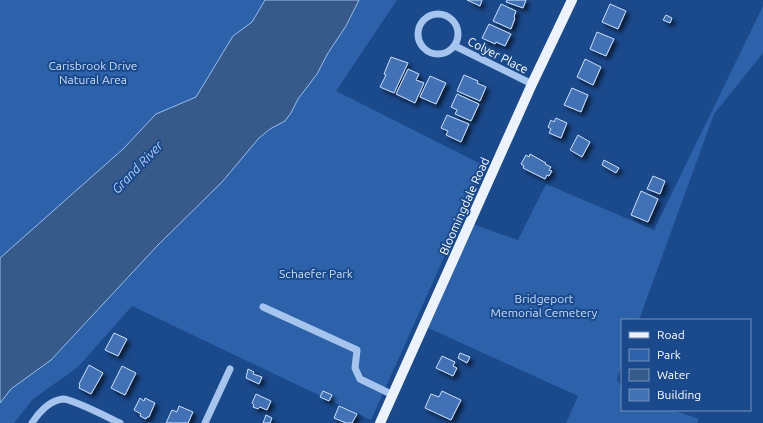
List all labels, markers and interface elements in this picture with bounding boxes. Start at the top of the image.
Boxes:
street label: Colyer Place [466,34,530,76]
park label: Carisbrook Drive Natural Area [49,59,137,86]
water label: Grand River [109,137,166,196]
street label: Bloomingdale Road [437,155,491,257]
park label: Schaefer Park [279,267,353,280]
park label: Bridgeport Memorial Cemetery [491,292,598,319]
legend [621,319,751,411]
text: Road [657,328,685,341]
text: Park [657,348,681,361]
text: Water [657,368,690,381]
text: Building [657,388,701,401]

